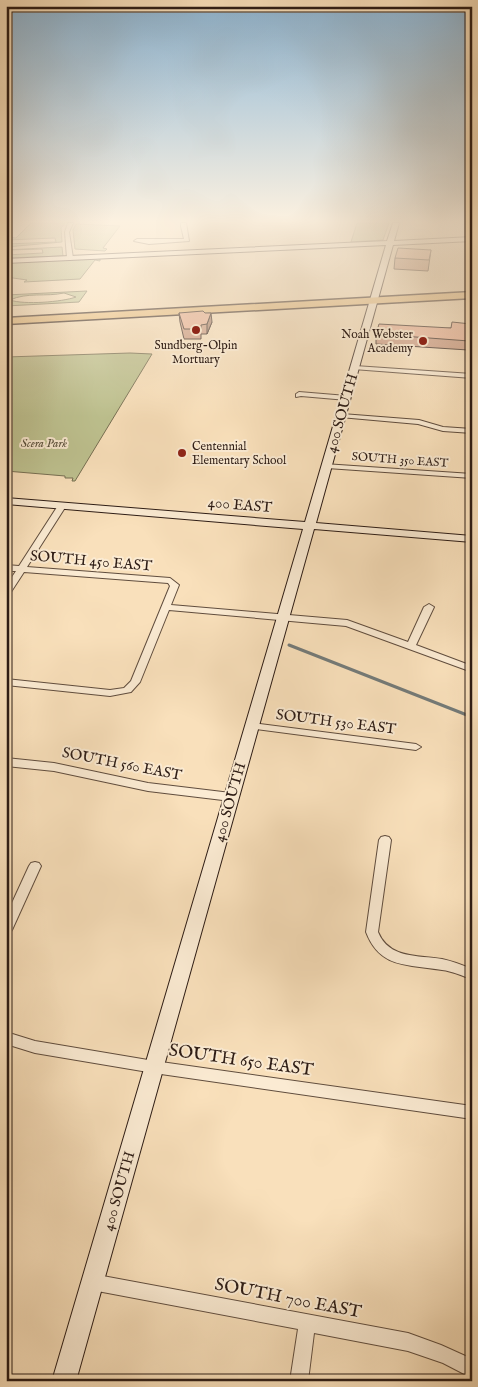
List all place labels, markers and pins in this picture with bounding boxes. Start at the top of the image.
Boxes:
marker: Sundberg-Olpin Mortuary [190,324,202,336]
place label: Noah Webster Academy [341,327,414,356]
marker: Noah Webster Academy [417,335,429,347]
place label: Sundberg-Olpin Mortuary [155,338,238,367]
place label: Centennial Elementary School [192,439,287,468]
marker: Centennial Elementary School [176,447,188,459]

